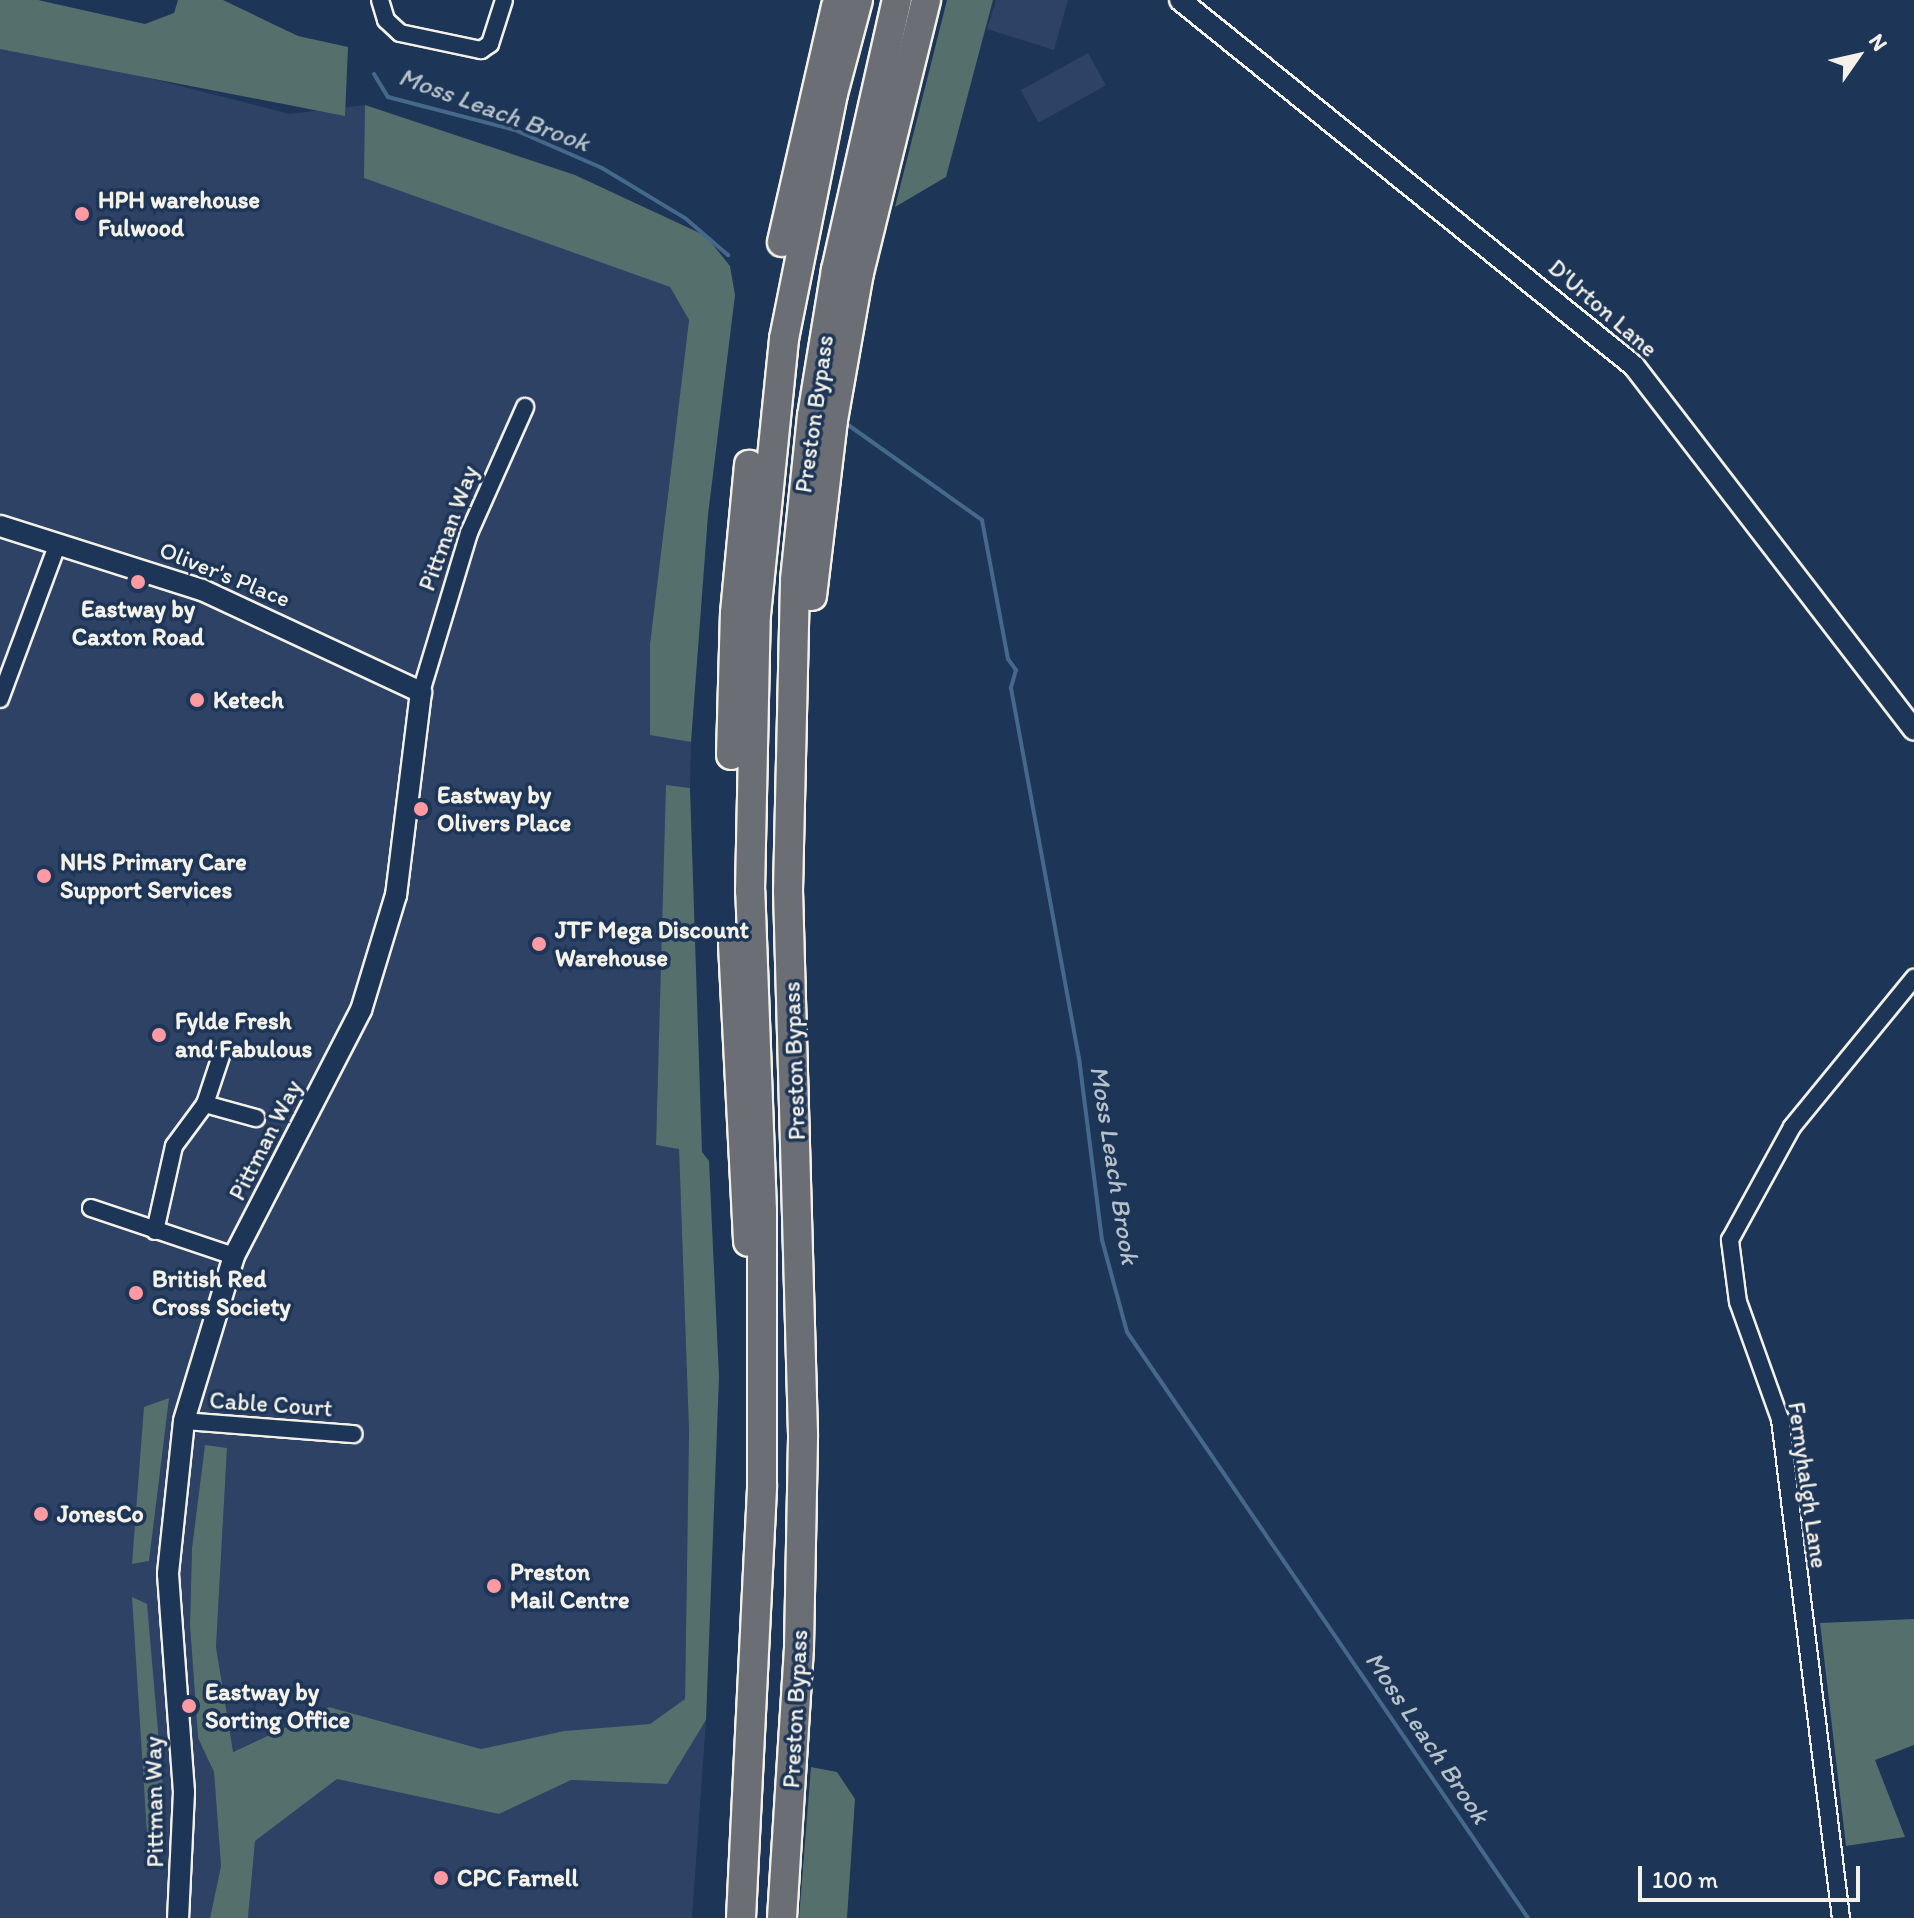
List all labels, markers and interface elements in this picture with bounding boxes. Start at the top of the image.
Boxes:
north arrow [1818,16,1898,96]
text: N [1863,29,1894,56]
water label: Moss Leach Brook [395,61,593,159]
place label: HPH warehouse Fulwood [98,186,260,242]
marker: HPH warehouse Fulwood [73,205,91,223]
street label: D'Urton Lane [1542,253,1664,363]
street label: Preston Bypass [789,334,839,494]
street label: Pittman Way [412,462,484,594]
street label: Oliver's Place [156,535,294,613]
marker: Eastway by Caxton Road [129,573,147,591]
place label: Eastway by Caxton Road [72,595,204,651]
place label: Ketech [213,686,284,714]
marker: Ketech [188,691,206,709]
place label: Eastway by Olivers Place [437,781,571,837]
marker: Eastway by Olivers Place [412,800,430,818]
place label: NHS Primary Care Support Services [60,848,247,904]
marker: NHS Primary Care Support Services [35,867,53,885]
place label: JTF Mega Discount Warehouse [555,916,749,972]
marker: JTF Mega Discount Warehouse [530,935,548,953]
street label: Preston Bypass [777,982,811,1140]
place label: Fylde Fresh and Fabulous [175,1007,312,1063]
marker: Fylde Fresh and Fabulous [150,1026,168,1044]
water label: Moss Leach Brook [1083,1064,1145,1266]
street label: Pittman Way [223,1075,307,1205]
place label: British Red Cross Society [152,1265,291,1321]
marker: British Red Cross Society [127,1284,145,1302]
street label: Cable Court [208,1385,334,1423]
street label: Fernyhalgh Lane [1782,1400,1834,1570]
place label: JonesCo [57,1500,144,1528]
marker: JonesCo [32,1505,50,1523]
place label: Preston Mail Centre [510,1558,630,1614]
marker: Preston Mail Centre [485,1577,503,1595]
street label: Preston Bypass [776,1629,814,1789]
water label: Moss Leach Brook [1358,1647,1496,1829]
place label: Eastway by Sorting Office [205,1678,350,1734]
marker: Eastway by Sorting Office [180,1697,198,1715]
street label: Pittman Way [138,1737,170,1867]
scale bar [1642,1850,1864,1900]
place label: CPC Farnell [457,1864,578,1892]
text: 100 m [1652,1865,1718,1894]
marker: CPC Farnell [432,1869,450,1887]

